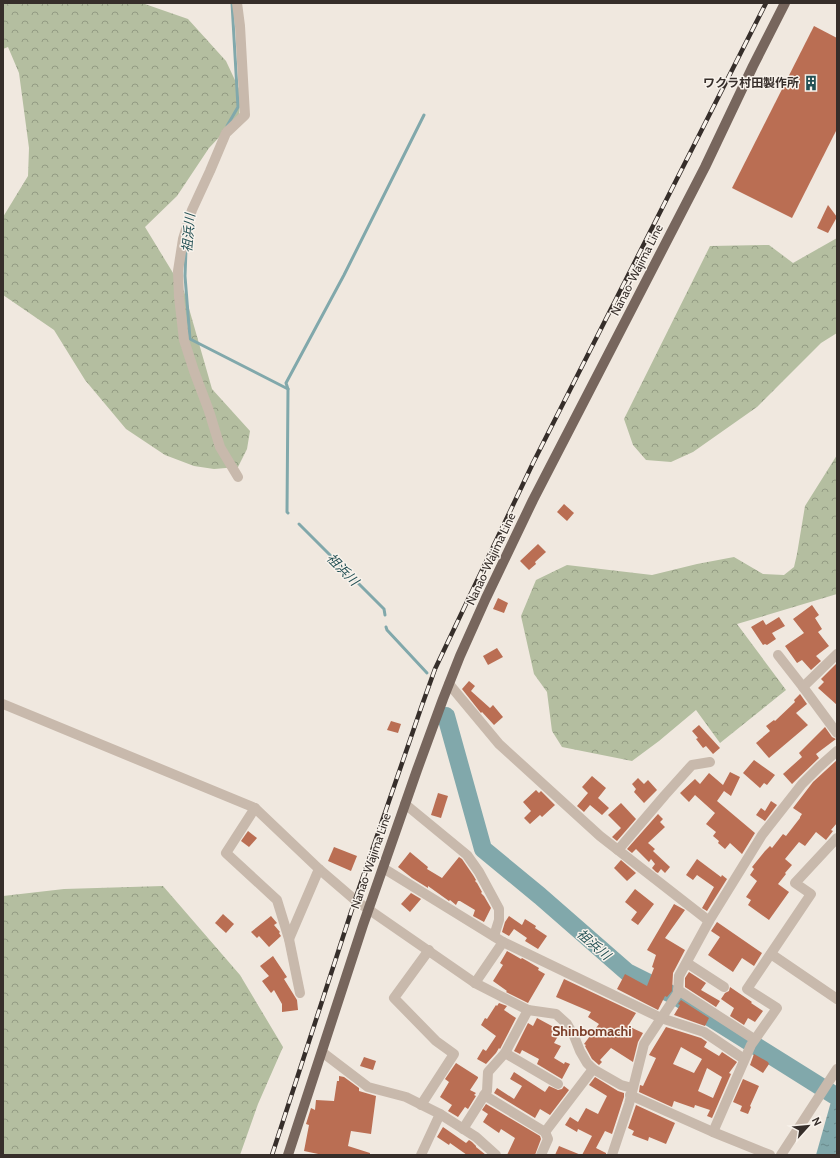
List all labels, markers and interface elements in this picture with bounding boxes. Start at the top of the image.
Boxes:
building icon: ワクラ村田製作所 [802,74,820,92]
place label: ワクラ村田製作所 [703,75,799,90]
water label: 祖浜川 [178,211,198,253]
street label: Nanao-Wajima Line [607,222,666,318]
street label: Nanao-Wajima Line [463,510,519,607]
water label: 祖浜川 [324,550,364,590]
street label: Nanao-Wajima Line [347,811,394,911]
water label: 祖浜川 [574,925,615,964]
district label: Shinbomachi [552,1022,632,1040]
north arrow [788,1106,828,1146]
text: N [809,1115,825,1128]

